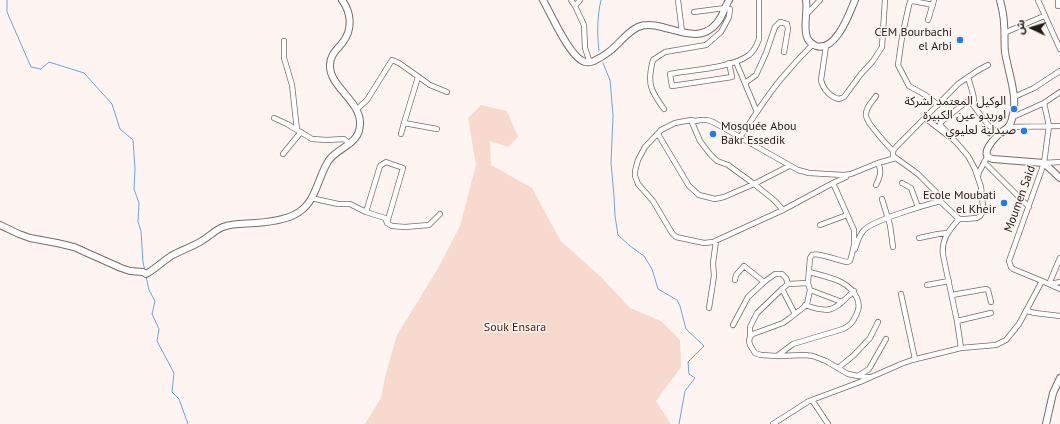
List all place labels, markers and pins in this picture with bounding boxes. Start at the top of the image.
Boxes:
place label: CEM Bourbachi el Arbi [874,26,952,54]
marker: CEM Bourbachi el Arbi [955,35,965,45]
place label: الوكيل المعتمد لشركة اوريدو عين الكبيرة [904,95,1006,123]
marker: الوكيل المعتمد لشركة اوريدو عين الكبيرة [1009,104,1019,114]
place label: Mosquée Abou Bakr Essedik [721,120,797,148]
place label: صيدلية لعليوي [945,124,1016,138]
marker: صيدلية لعليوي [1019,126,1029,136]
marker: Mosquée Abou Bakr Essedik [708,129,718,139]
place label: Ecole Moubati el Kheir [923,189,996,217]
marker: Ecole Moubati el Kheir [999,198,1009,208]

